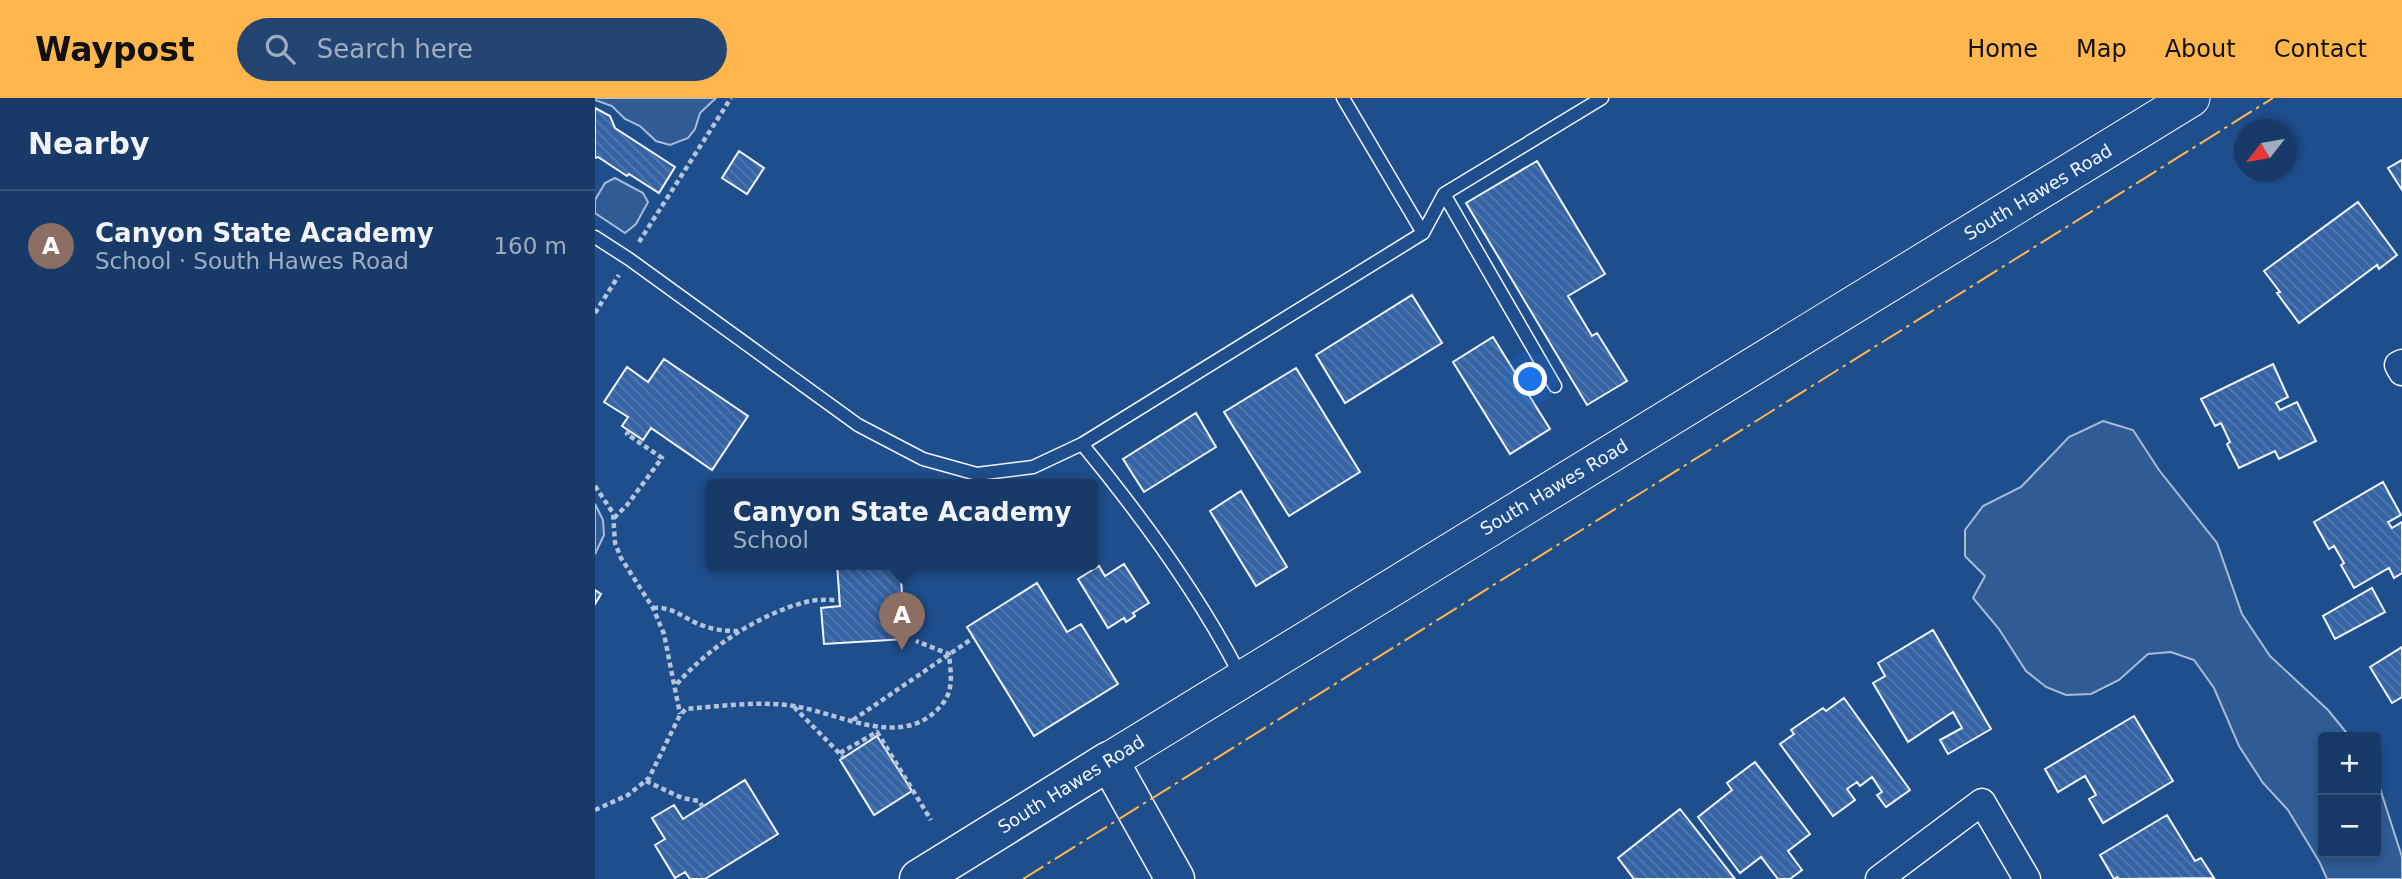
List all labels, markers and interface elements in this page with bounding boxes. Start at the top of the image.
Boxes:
search box [237,18,727,81]
text: Waypost [35,30,195,69]
icon: search [261,30,299,68]
text: Search here [317,34,473,64]
text: Home [1967,35,2038,63]
text: Map [2076,35,2127,63]
text: About [2165,35,2236,63]
text: Contact [2274,35,2367,63]
north arrow [2234,119,2297,182]
text: Nearby [28,126,150,161]
street label: South Hawes Road [1960,140,2116,244]
text: Canyon State Academy [95,218,434,248]
text: A [42,233,60,259]
text: 160 m [493,233,567,259]
text: School · South Hawes Road [95,248,409,274]
your location [1513,362,1547,396]
street label: South Hawes Road [1476,435,1632,539]
popup [706,479,1098,570]
text: Canyon State Academy [733,497,1071,527]
text: School [733,527,809,553]
pin: A [879,592,925,650]
street label: South Hawes Road [994,730,1148,838]
map controls [2318,732,2381,858]
button: + [2318,732,2381,795]
button: − [2318,795,2381,858]

